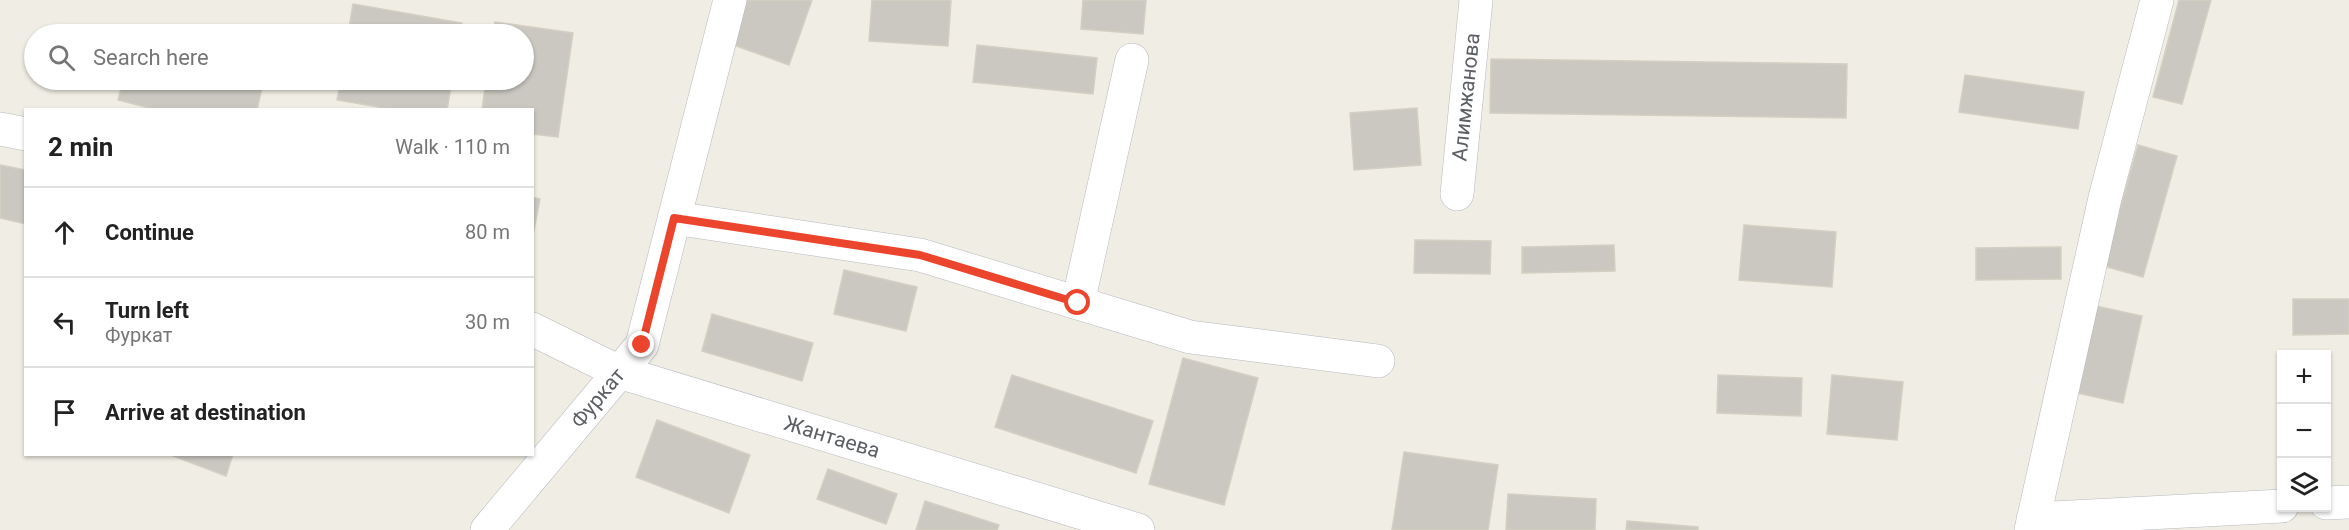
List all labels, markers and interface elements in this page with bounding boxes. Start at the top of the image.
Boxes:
search box [24,24,534,90]
street label: Алимжанова [1447,32,1485,162]
icon: search [45,41,78,74]
text: Search here [93,45,209,70]
text: 2 min [48,132,113,162]
text: Walk · 110 m [395,135,510,159]
icon: ahead [48,216,81,249]
text: Continue [105,220,194,245]
text: 80 m [465,220,510,244]
route start [1064,289,1090,315]
text: Turn left [105,298,189,323]
icon: left [48,306,81,339]
text: 30 m [465,310,510,334]
text: Фуркат [105,323,172,347]
route end [628,331,654,357]
map controls [2277,350,2331,512]
button: + [2277,350,2331,404]
street label: Фуркат [566,363,630,433]
icon: arrive [48,396,81,429]
text: Arrive at destination [105,400,306,425]
button: − [2277,404,2331,458]
street label: Жантаева [781,411,883,463]
button: layers [2277,458,2331,512]

